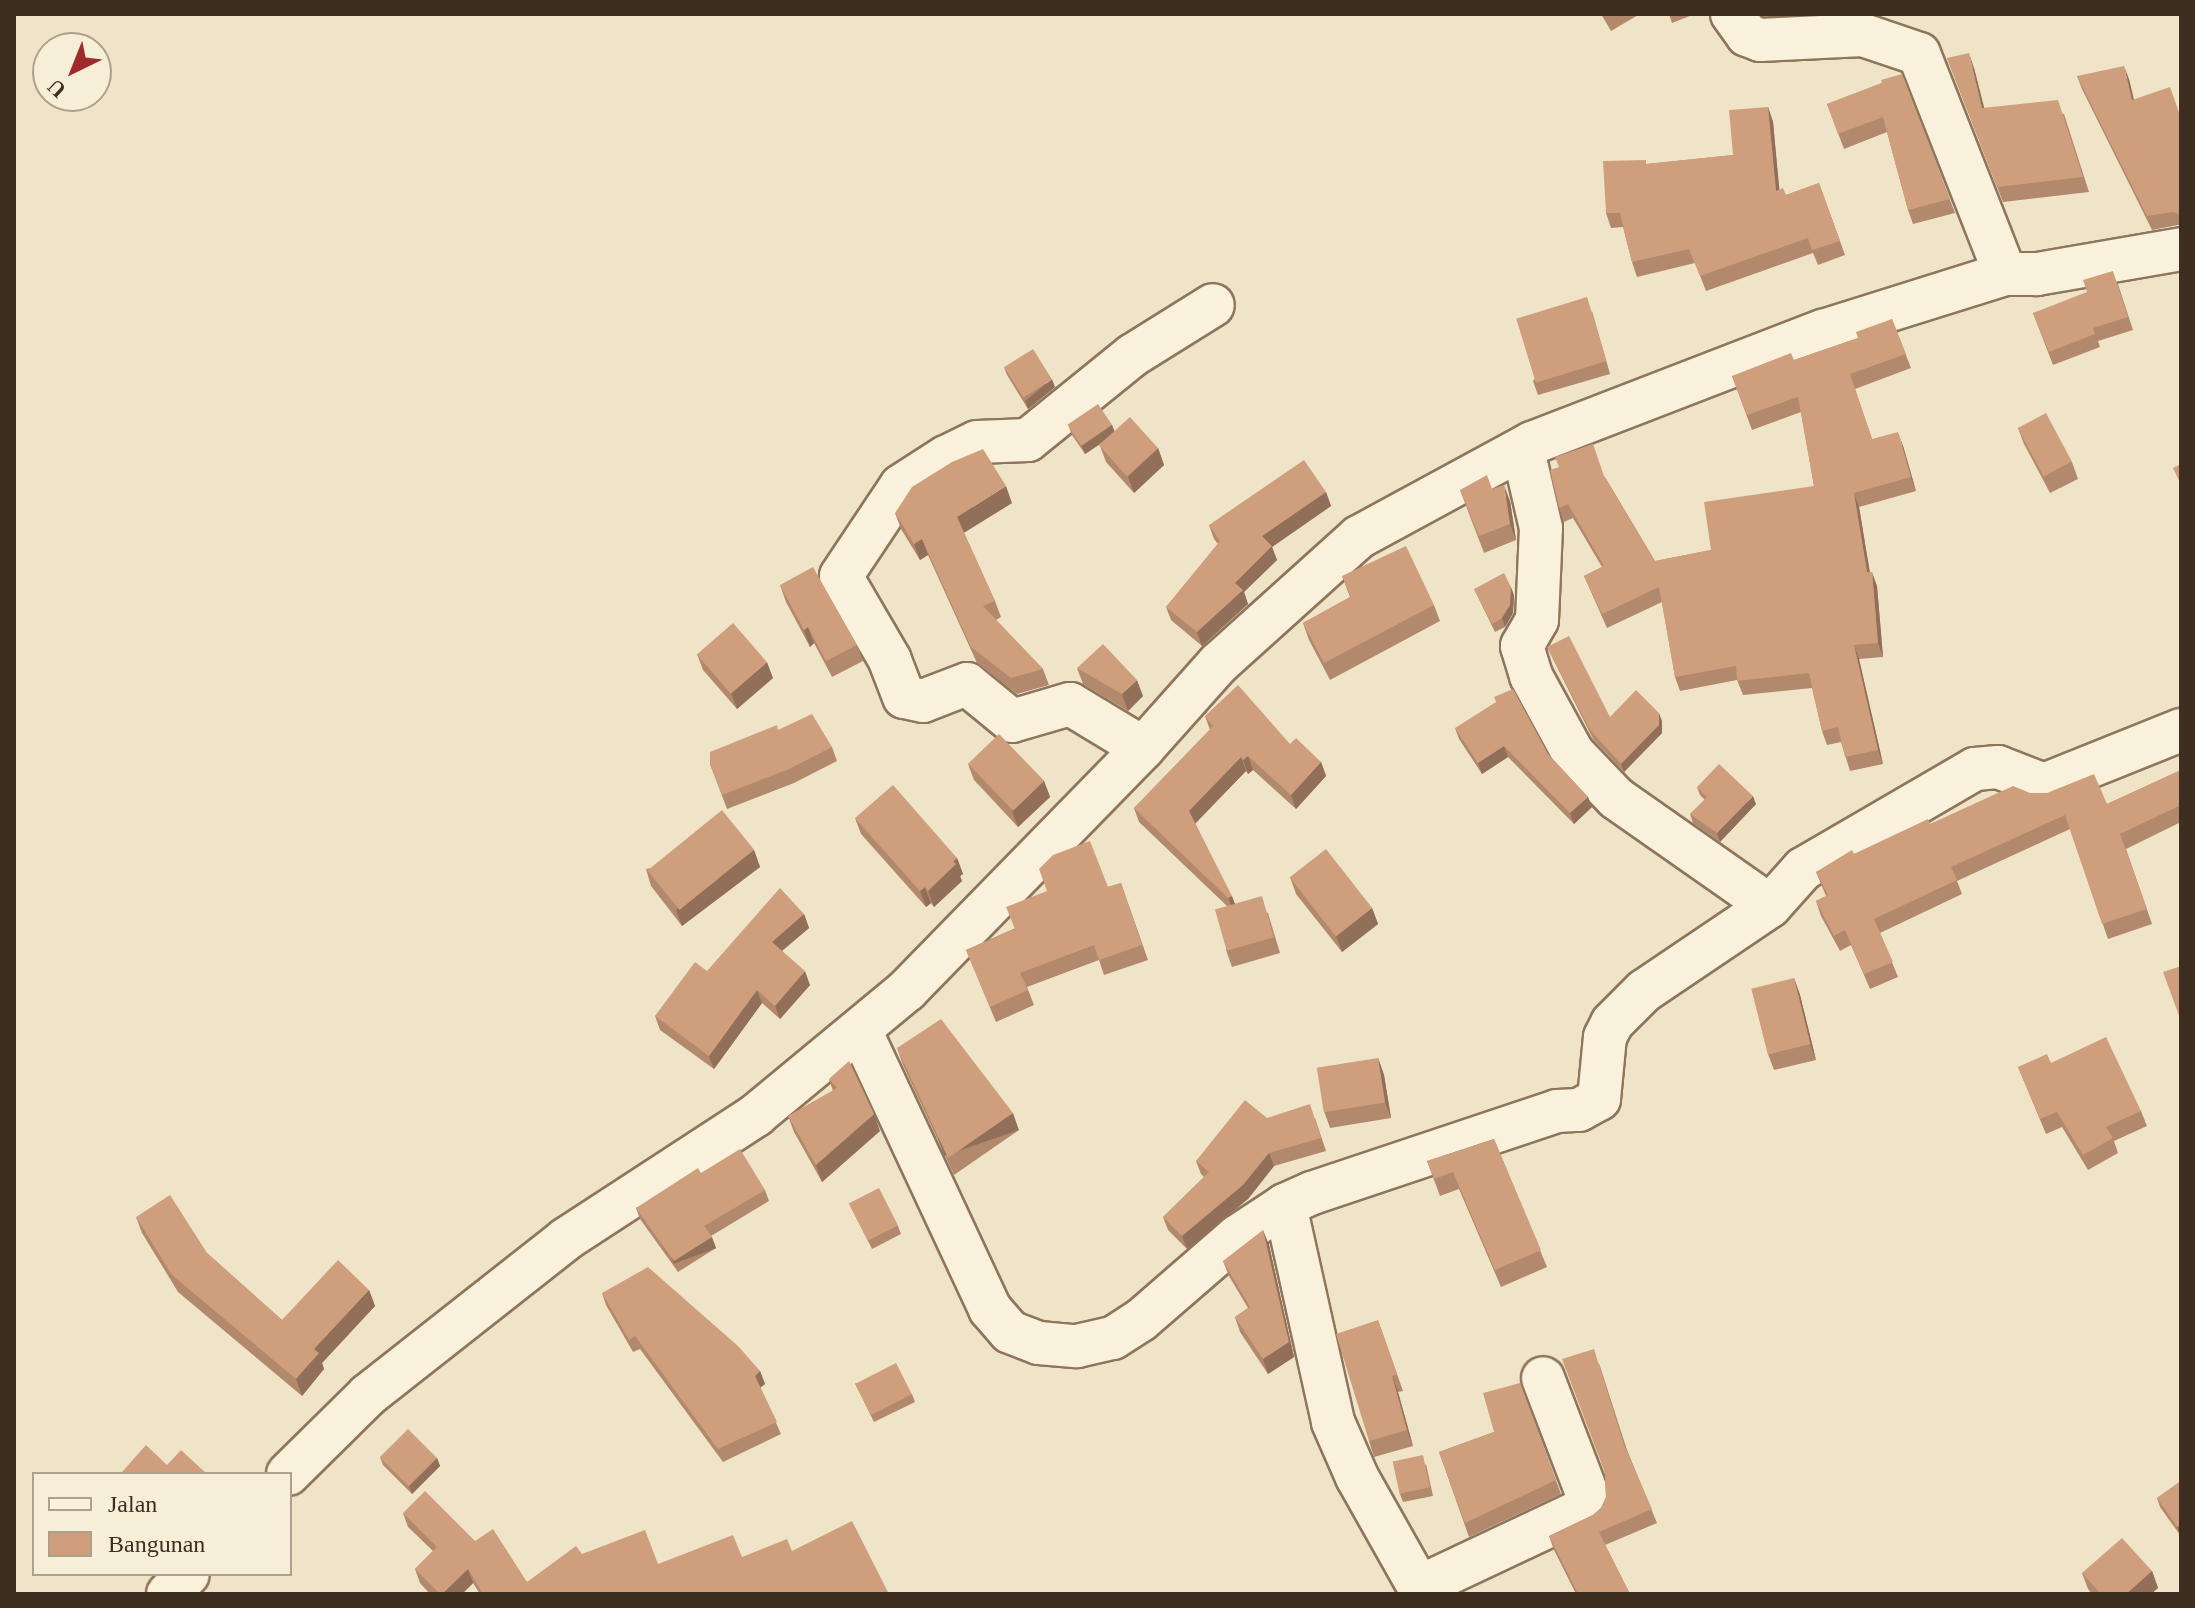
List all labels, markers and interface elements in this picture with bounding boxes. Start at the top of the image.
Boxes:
north arrow [32,32,112,112]
text: U [42,74,71,103]
legend [32,1472,292,1576]
text: Jalan [108,1491,157,1517]
text: Bangunan [108,1531,205,1557]

